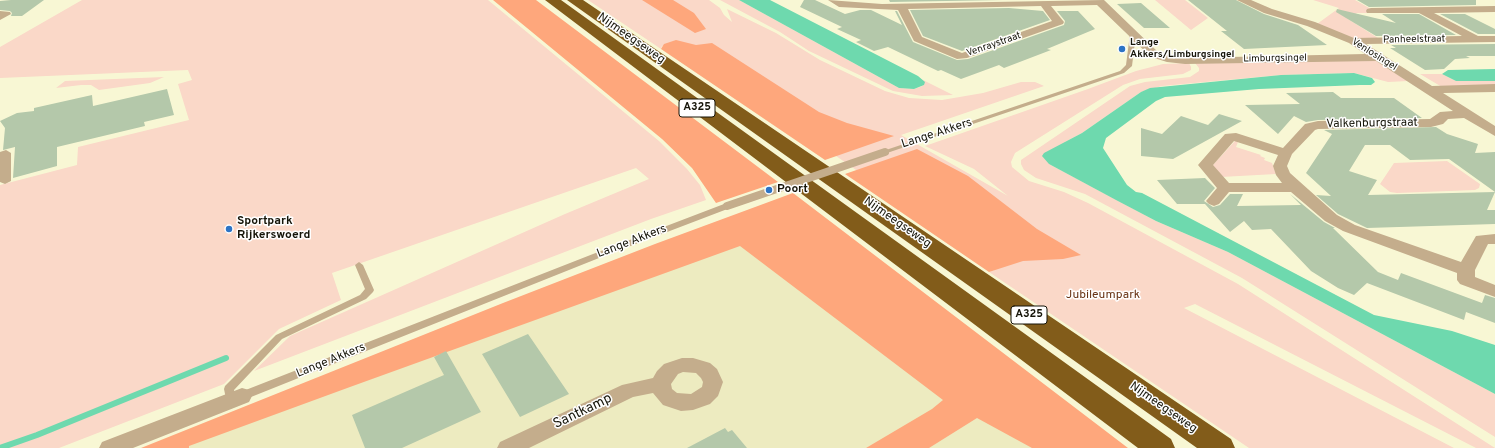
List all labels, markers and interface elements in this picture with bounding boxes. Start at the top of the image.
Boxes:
street label: Nijmeegseweg [594,10,668,68]
street label: Venraystraat [965,30,1023,60]
street label: Panheelstraat [1383,33,1445,47]
street label: Venlosingel [1349,36,1399,74]
place label: Lange Akkers/Limburgsingel [1130,37,1234,60]
marker: Lange Akkers/Limburgsingel [1117,44,1127,54]
street label: Limburgsingel [1243,52,1307,66]
road number: A325 [679,99,715,117]
street label: Lange Akkers [900,116,974,152]
street label: Valkenburgstraat [1326,116,1418,132]
place label: Poort [777,183,808,197]
marker: Poort [764,185,774,195]
street label: Nijmeegseweg [860,194,934,252]
place label: Sportpark Rijkerswoerd [237,215,310,243]
street label: Lange Akkers [595,222,669,262]
marker: Sportpark Rijkerswoerd [224,224,234,234]
park label: Jubileumpark [1066,289,1140,303]
road number: A325 [1011,306,1047,324]
street label: Lange Akkers [294,341,368,381]
street label: Nijmeegseweg [1126,379,1200,437]
street label: Santkamp [551,391,615,433]

